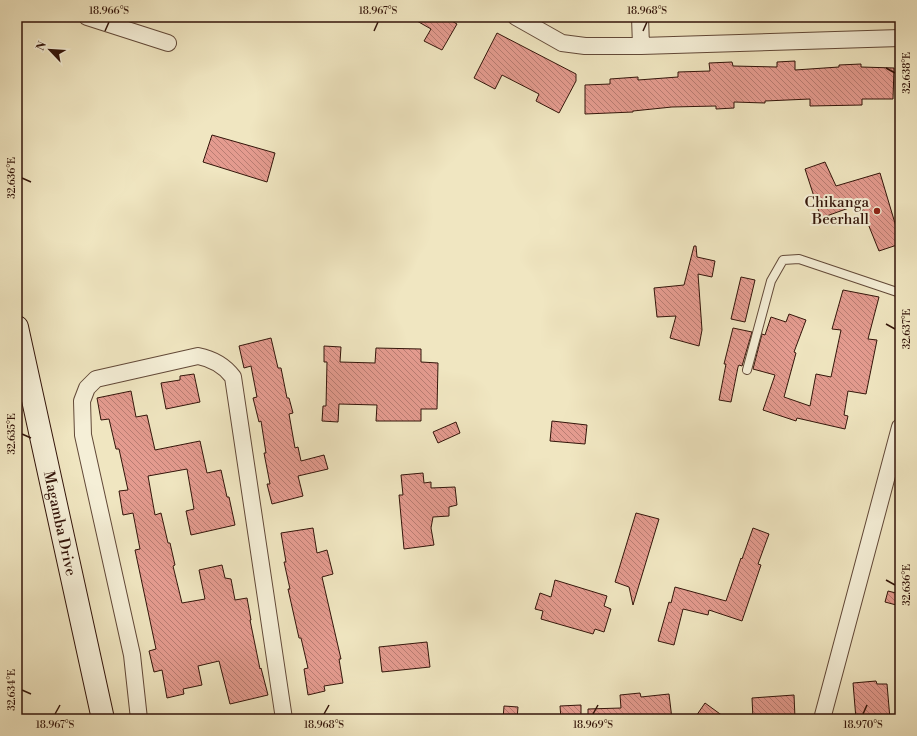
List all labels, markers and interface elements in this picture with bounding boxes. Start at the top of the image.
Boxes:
text: 18.966°S [89,5,129,17]
text: 18.967°S [359,5,398,17]
text: 18.968°S [627,5,667,17]
north arrow [30,30,70,70]
text: N [34,39,50,53]
text: 32.638°E [901,52,913,94]
text: 32.636°E [6,157,18,199]
place label: Chikanga Beerhall [805,193,870,229]
marker: Chikanga Beerhall [872,206,882,216]
text: 32.637°E [901,309,913,349]
text: 32.635°E [6,413,18,455]
street label: Magamba Drive [39,469,81,578]
text: 32.636°E [901,564,913,606]
text: 32.634°E [6,669,18,711]
text: 18.967°S [36,719,75,731]
text: 18.968°S [304,719,344,731]
text: 18.969°S [573,719,613,731]
text: 18.970°S [843,719,883,731]

